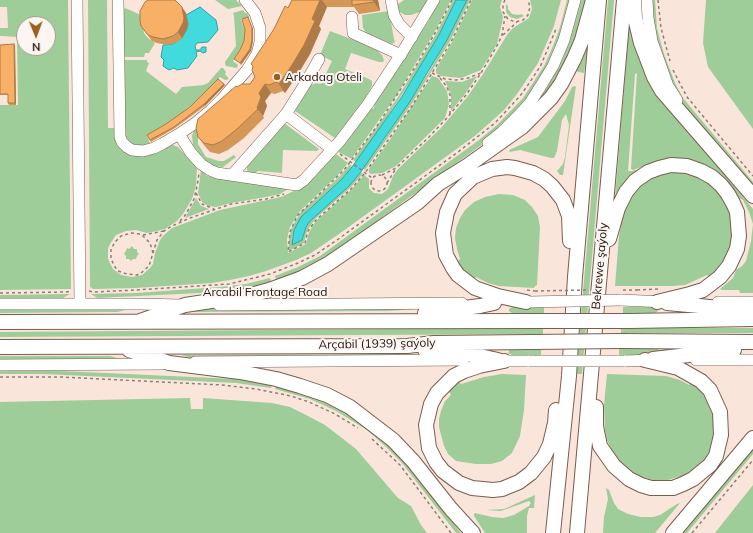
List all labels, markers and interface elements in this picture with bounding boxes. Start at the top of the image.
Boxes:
north arrow [16,16,56,56]
text: N [32,40,40,54]
place label: Arkadag Oteli [285,70,362,84]
marker: Arkadag Oteli [272,72,282,82]
street label: Bekrewe şaýoly [589,222,611,310]
street label: Arcabil Frontage Road [203,285,327,299]
street label: Arçabil (1939) şaýoly [318,336,436,352]

